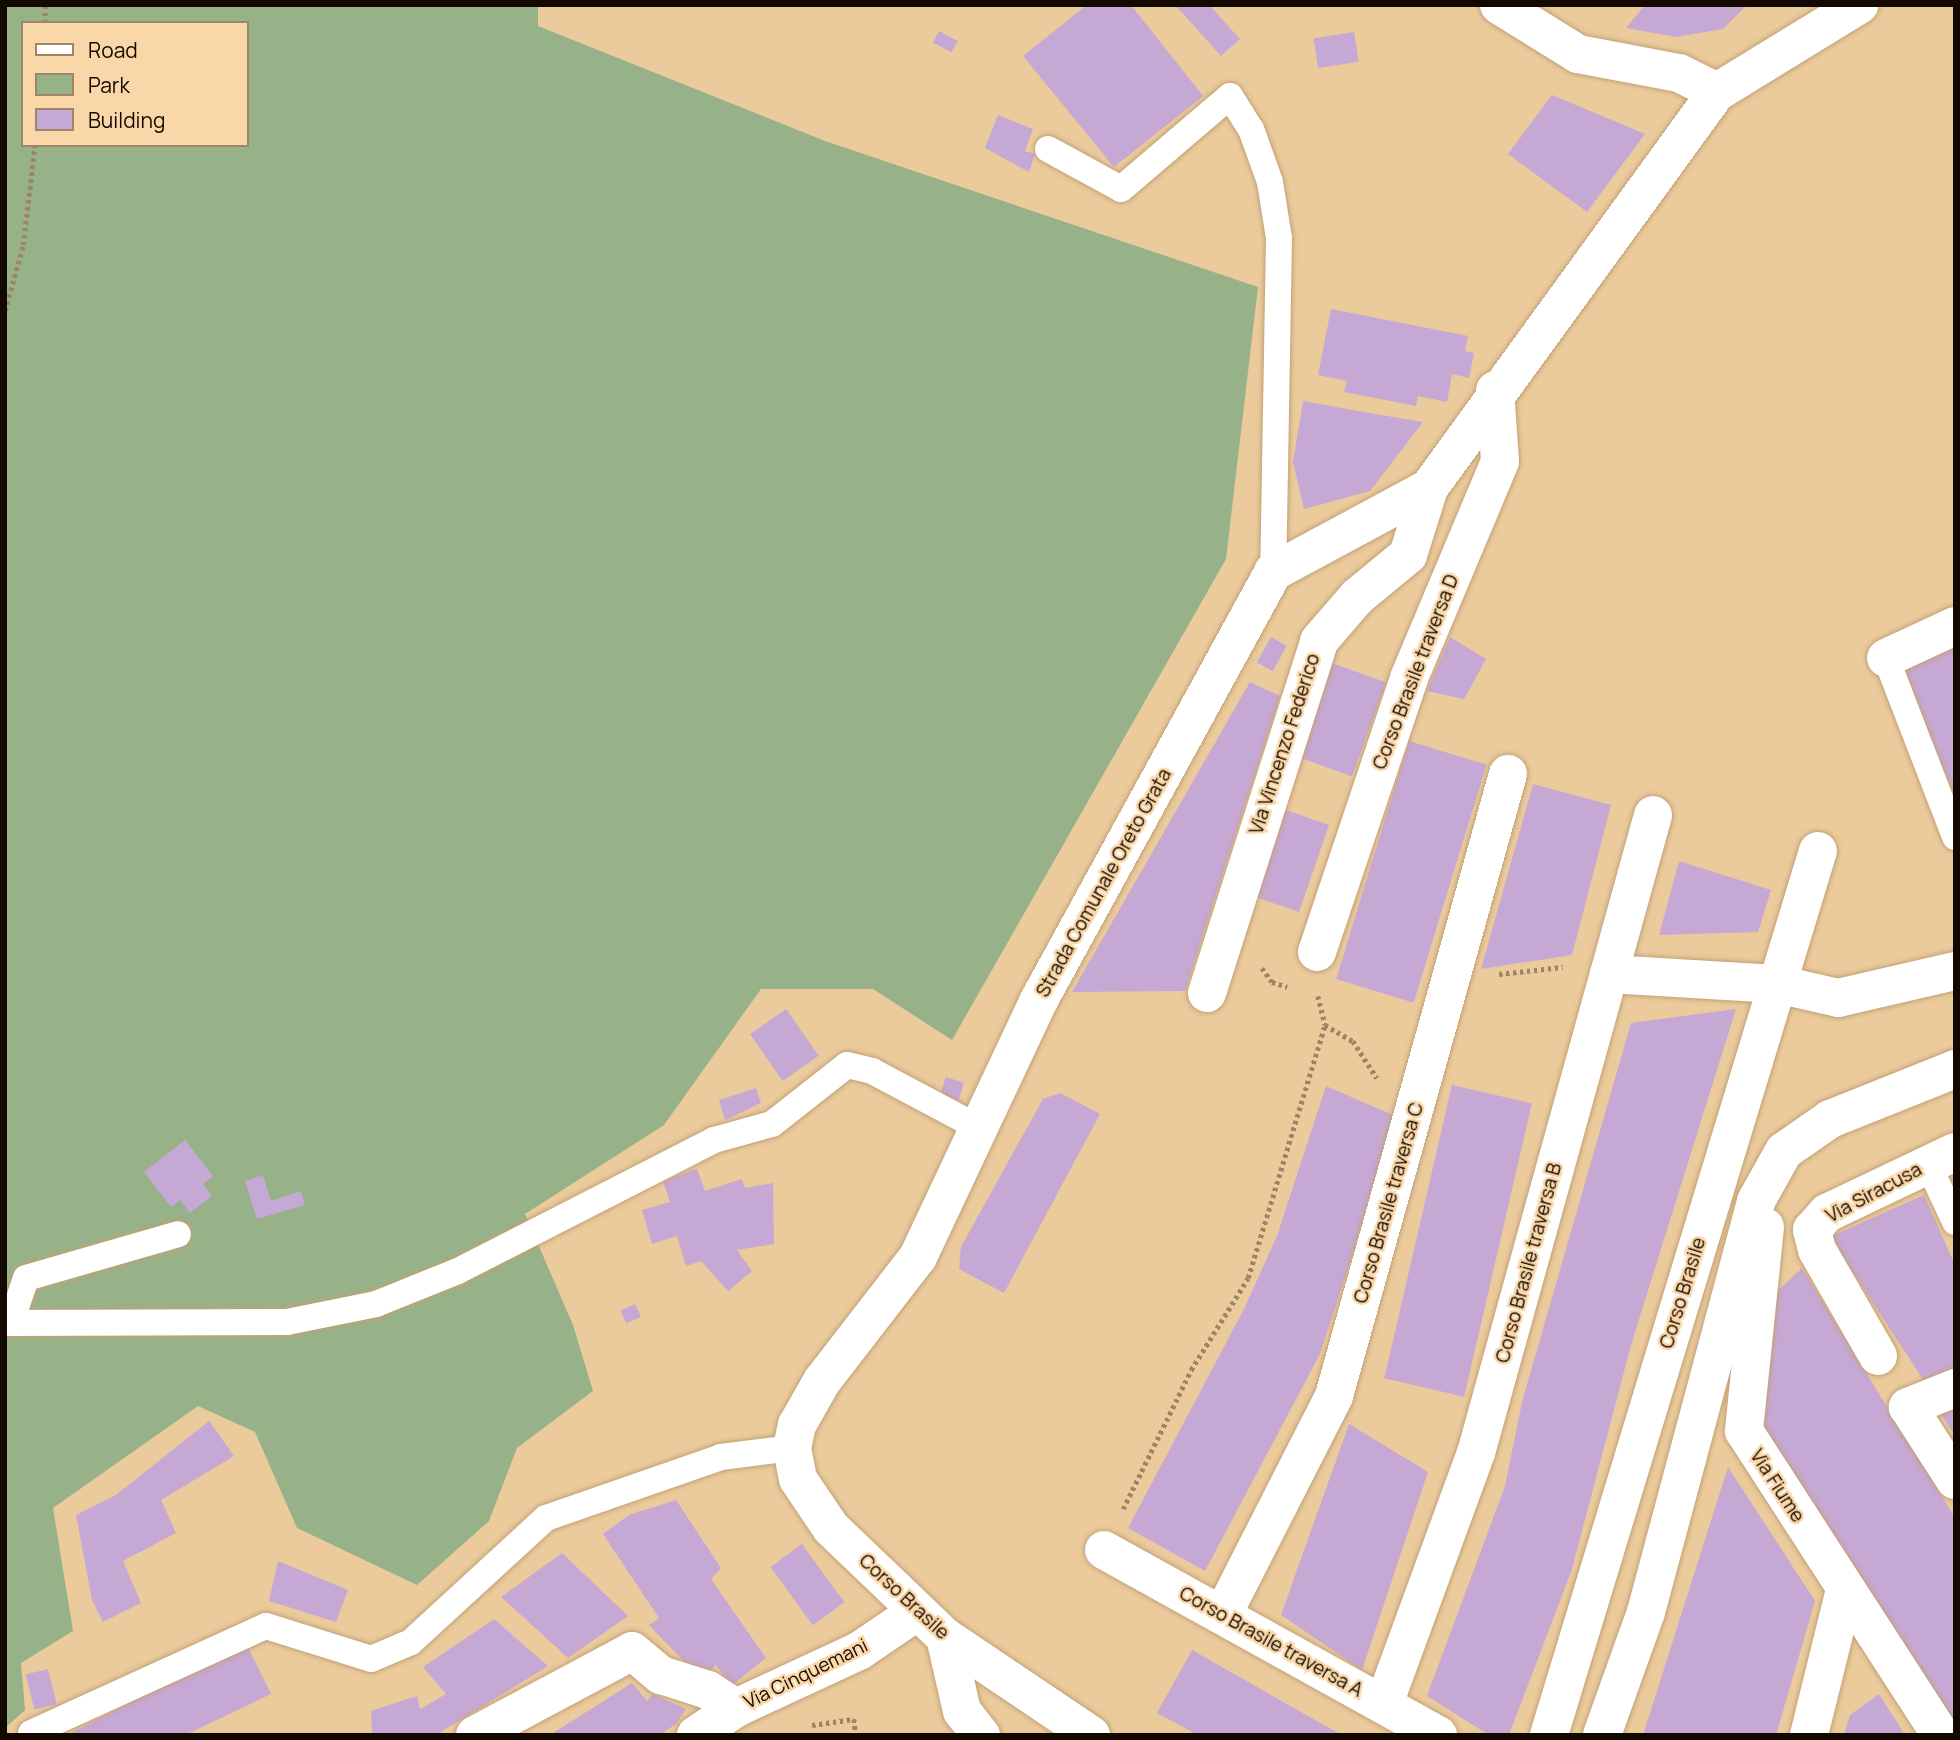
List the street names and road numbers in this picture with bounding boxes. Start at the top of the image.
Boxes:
street label: Corso Brasile traversa D [1368,571,1464,773]
street label: Via Vincenzo Federico [1245,651,1325,837]
street label: Strada Comunale Oreto Grata [1032,765,1176,1001]
street label: Corso Brasile traversa C [1349,1100,1429,1306]
street label: Via Siracusa [1822,1158,1926,1228]
street label: Corso Brasile traversa B [1491,1161,1567,1365]
street label: Corso Brasile [1655,1235,1711,1351]
street label: Via Fiume [1745,1445,1809,1527]
street label: Corso Brasile [854,1549,954,1645]
street label: Corso Brasile traversa A [1175,1582,1367,1702]
street label: Via Cinquemani [740,1634,872,1714]

